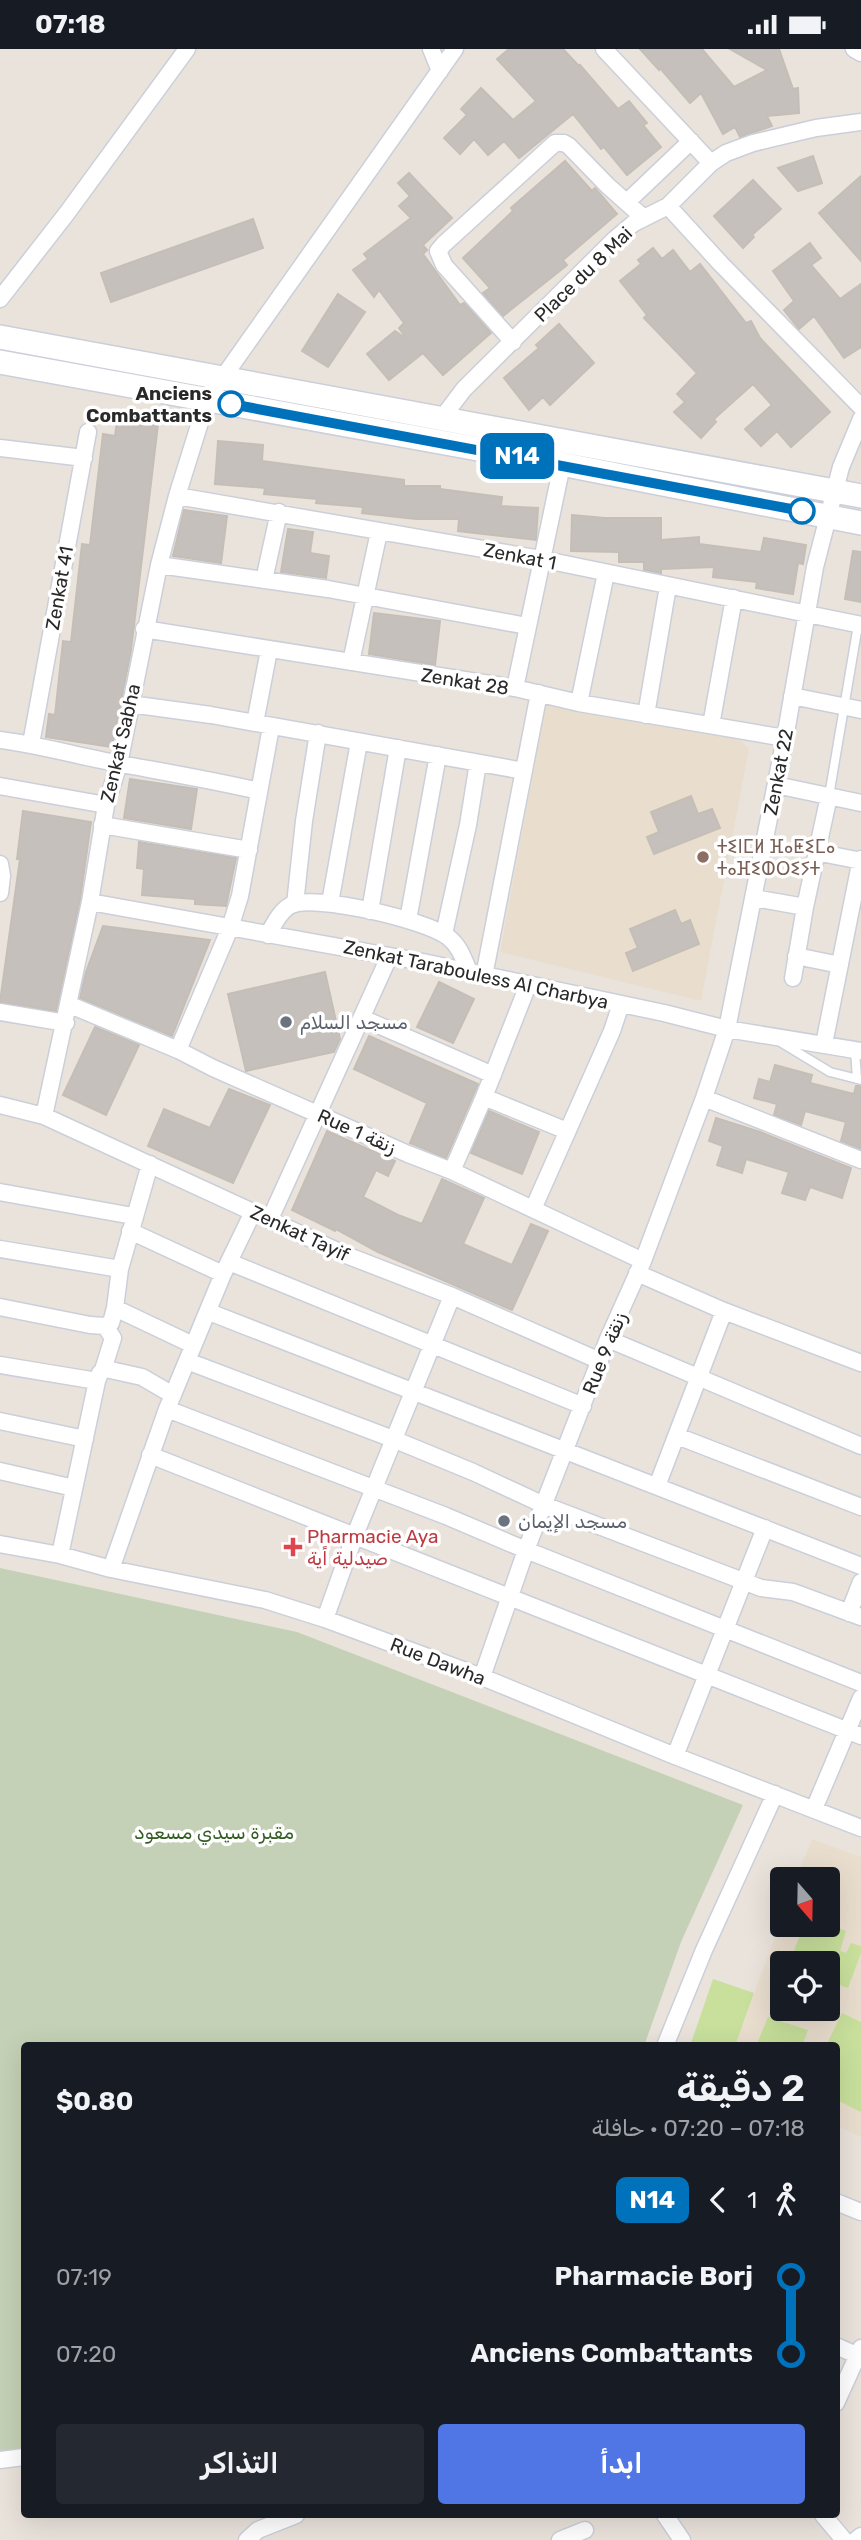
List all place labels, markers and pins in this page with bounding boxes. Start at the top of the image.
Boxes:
place label: Anciens Combattants [86,382,212,427]
marker: Anciens Combattants [218,391,244,417]
unlabelled marker [789,498,815,524]
place label: ⵜⵉⵏⵎⵍ ⴼⴰⵟⵉⵎⴰ ⵜⴰⴼⵉⵀⵔⵉⵢⵜ [717,835,835,880]
marker: ⵜⵉⵏⵎⵍ ⴼⴰⵟⵉⵎⴰ ⵜⴰⴼⵉⵀⵔⵉⵢⵜ [695,849,711,865]
place label: مسجد السلام [300,1011,408,1035]
marker: مسجد السلام [278,1014,294,1030]
place label: مسجد الإيمان [518,1510,627,1533]
marker: مسجد الإيمان [496,1513,512,1529]
place label: Pharmacie Aya صيدلية اًية [307,1525,438,1570]
marker: Pharmacie Aya صيدلية اًية [285,1539,301,1555]

